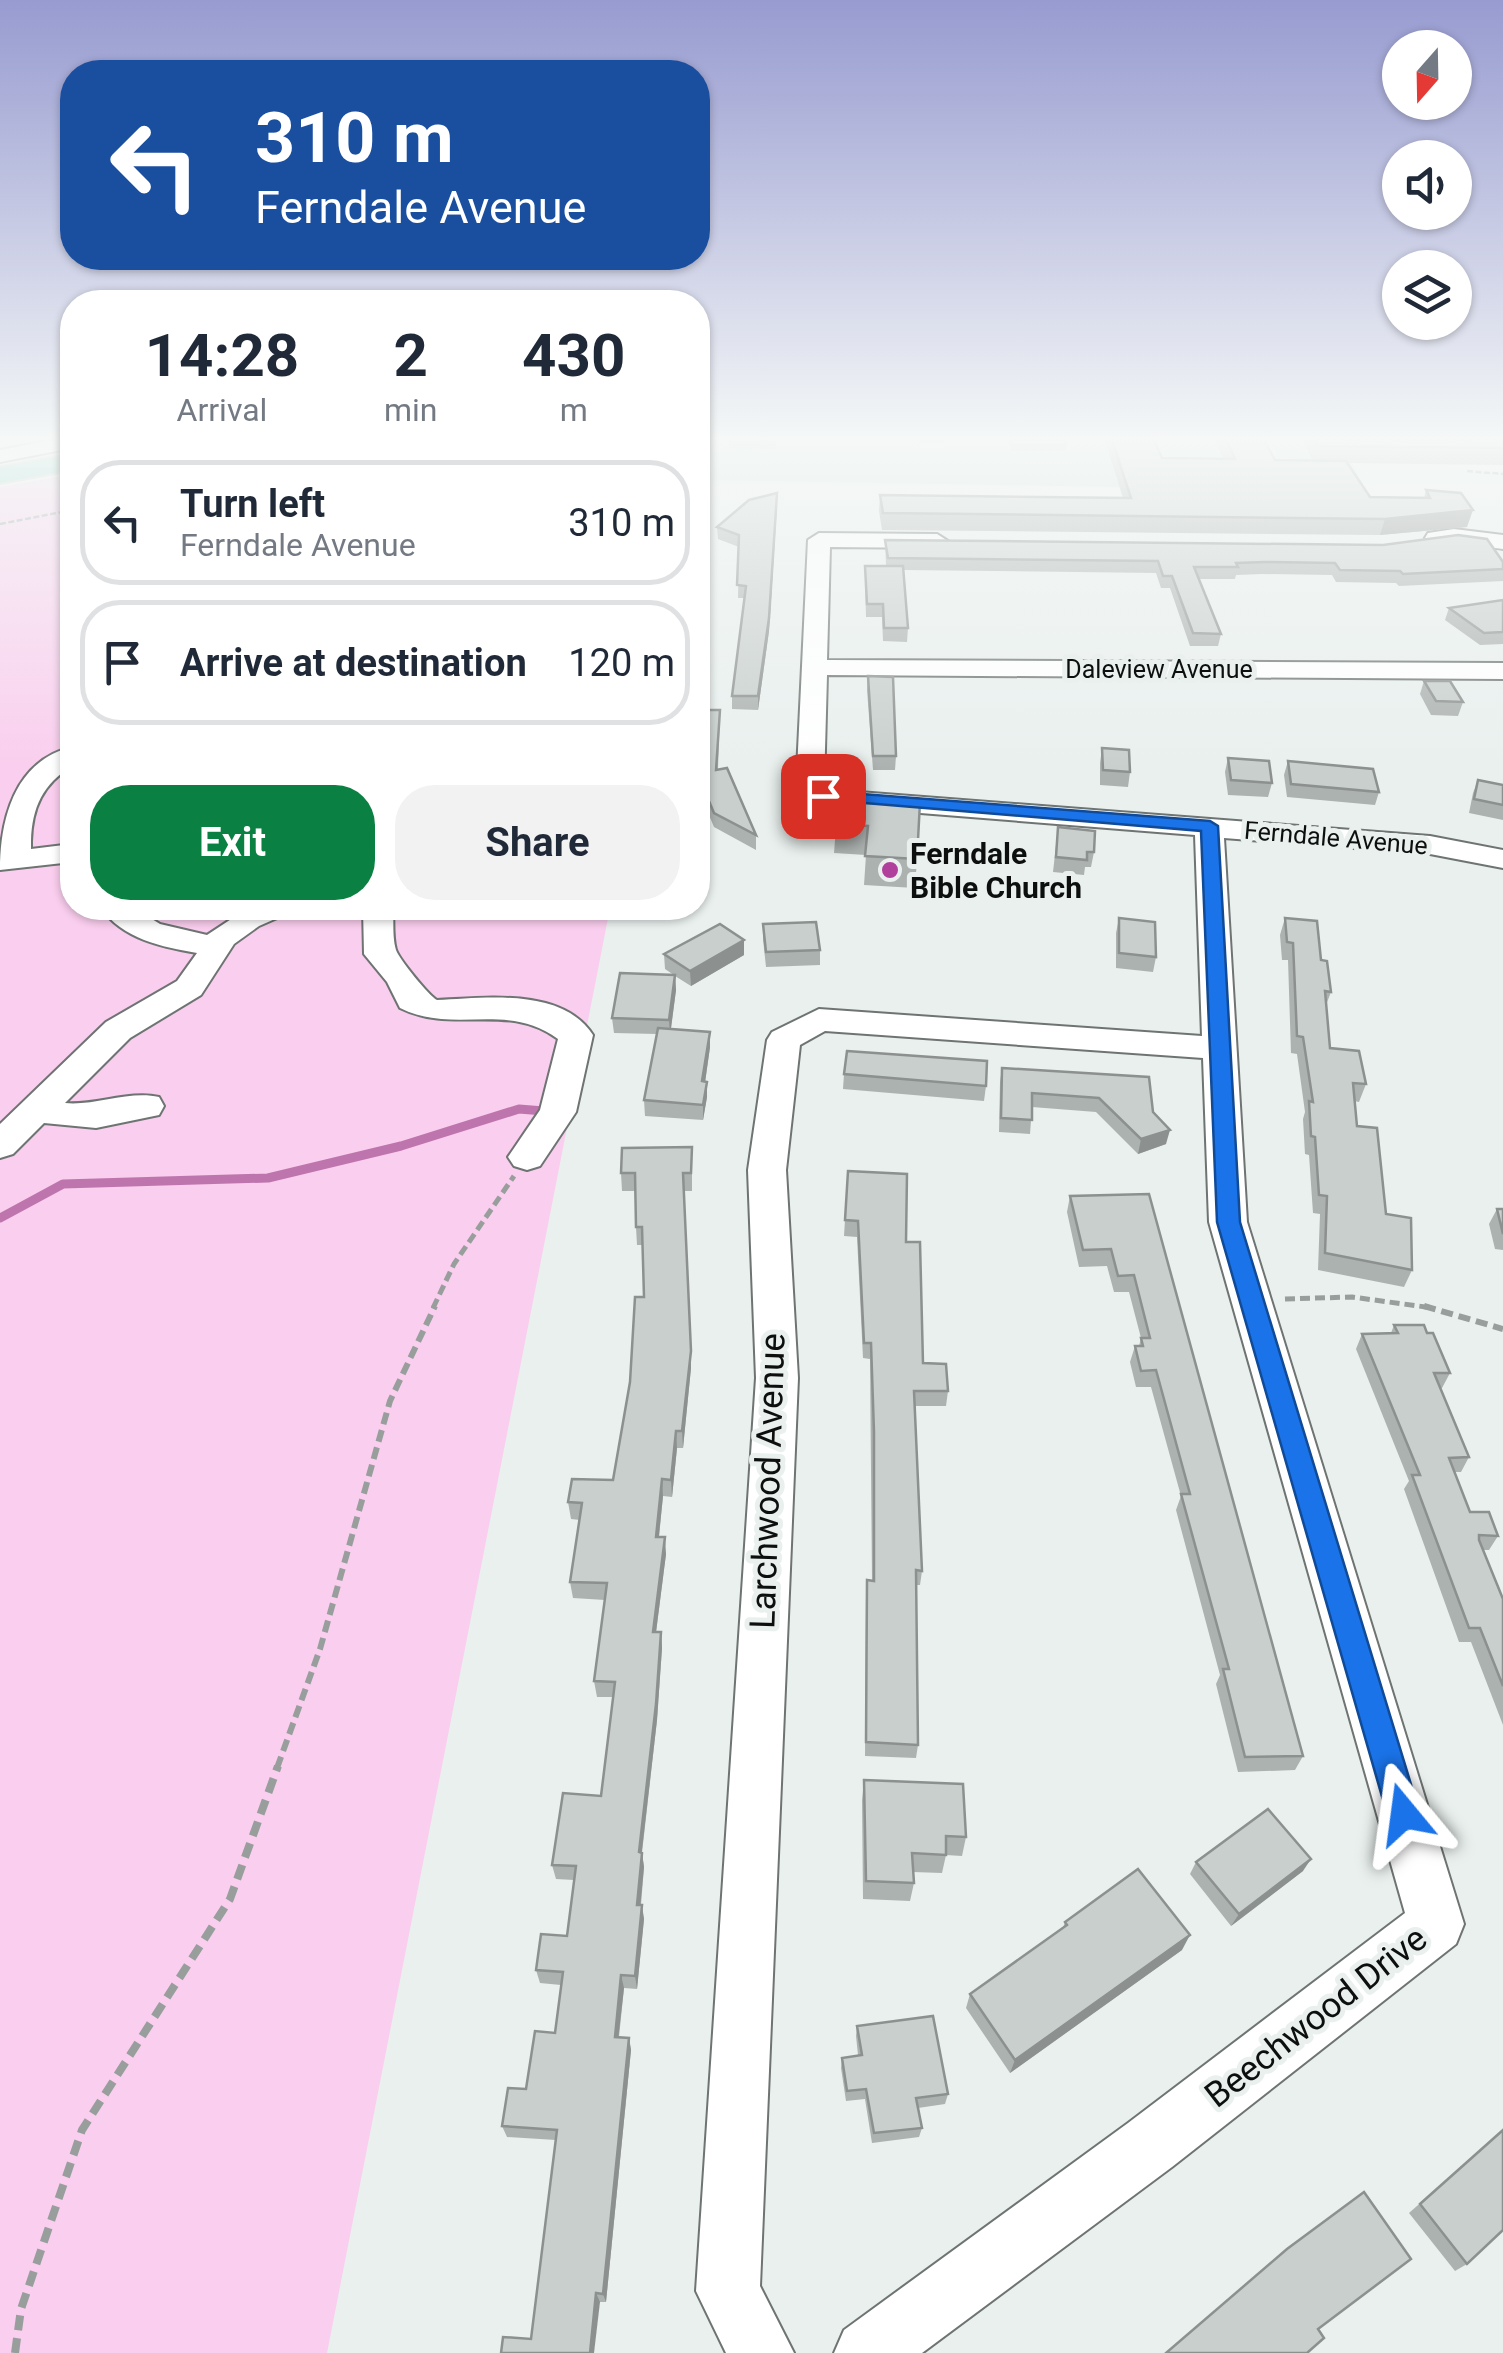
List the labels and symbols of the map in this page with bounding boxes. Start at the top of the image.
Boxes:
north arrow [1382,30,1472,120]
street label: Daleview Avenue [1065,655,1253,684]
pin [781,754,866,839]
street label: Ferndale Avenue [1243,816,1429,860]
place label: Ferndale Bible Church [910,836,1082,905]
marker: Ferndale Bible Church [879,859,901,881]
street label: Larchwood Avenue [742,1332,794,1630]
position arrow [1352,1762,1456,1866]
street label: Beechwood Drive [1197,1918,1435,2116]

